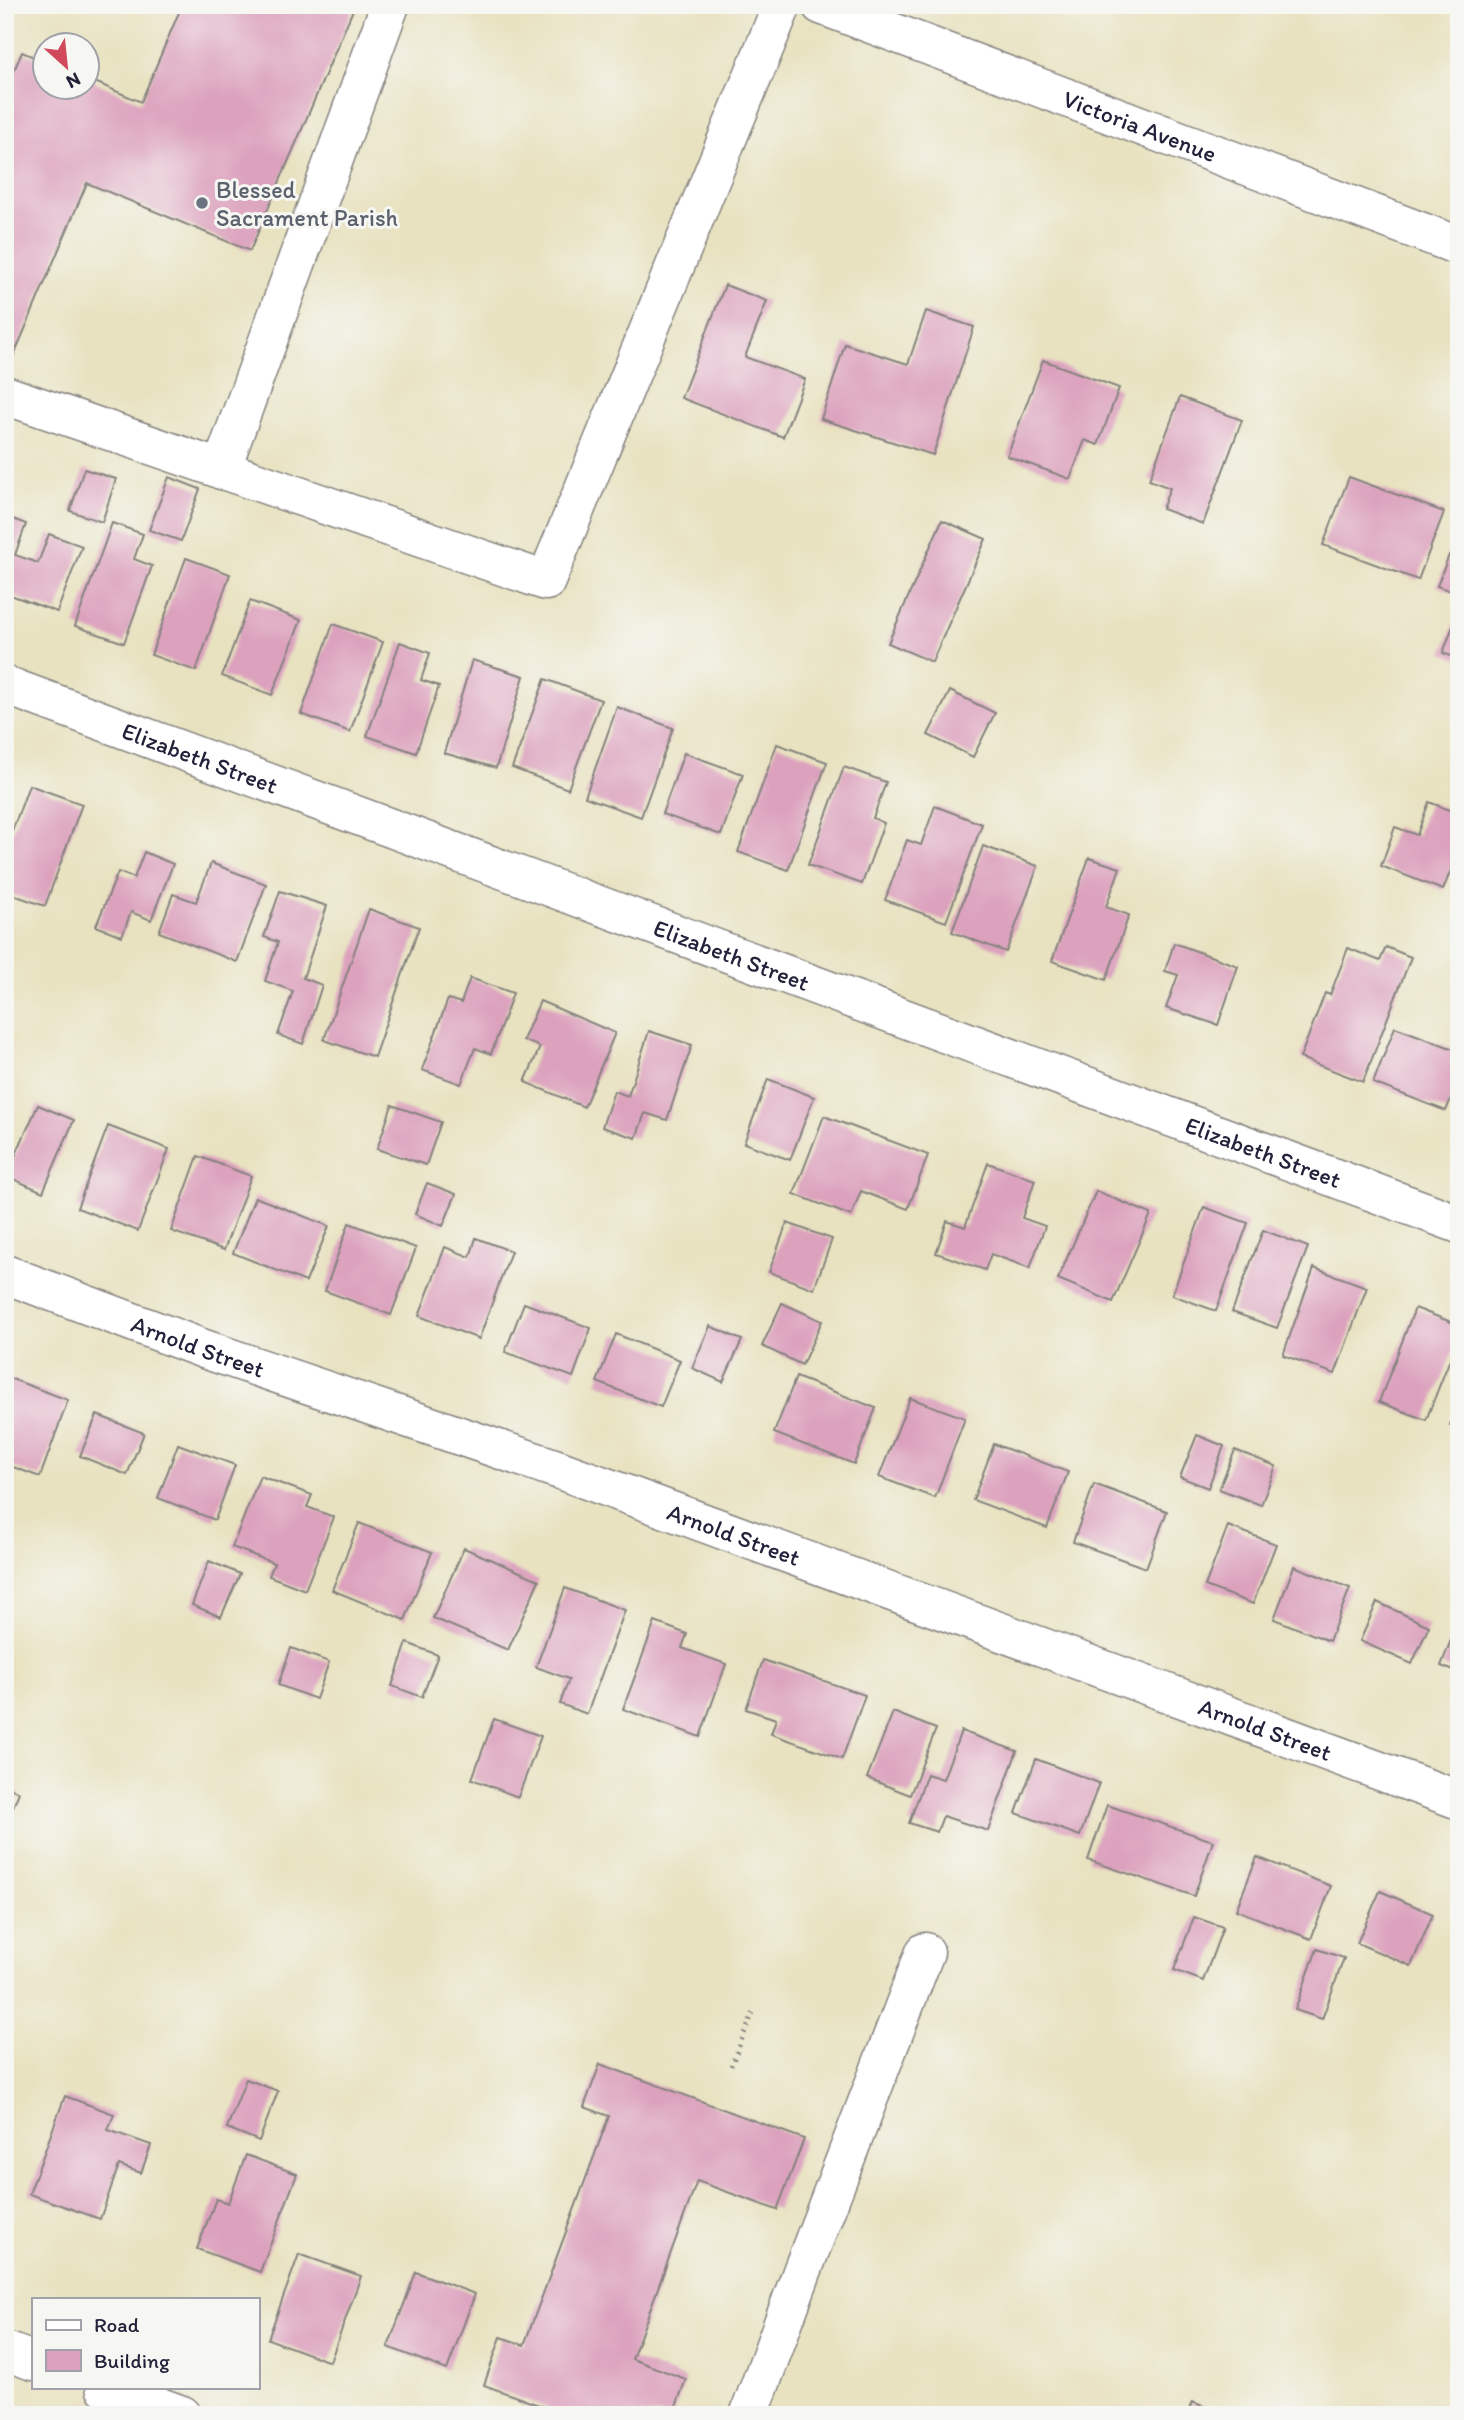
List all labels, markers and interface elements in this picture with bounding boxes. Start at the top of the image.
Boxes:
north arrow [32,32,102,102]
text: N [63,68,84,94]
street label: Victoria Avenue [1059,83,1221,168]
place label: Blessed Sacrament Parish [216,175,398,232]
marker: Blessed Sacrament Parish [194,195,210,211]
street label: Elizabeth Street [118,715,282,799]
street label: Elizabeth Street [650,912,813,996]
street label: Elizabeth Street [1182,1109,1345,1194]
street label: Arnold Street [127,1309,268,1383]
street label: Arnold Street [664,1496,804,1572]
street label: Arnold Street [1195,1691,1336,1767]
legend [32,2298,259,2388]
text: Road [94,2312,140,2337]
text: Building [94,2348,170,2373]

